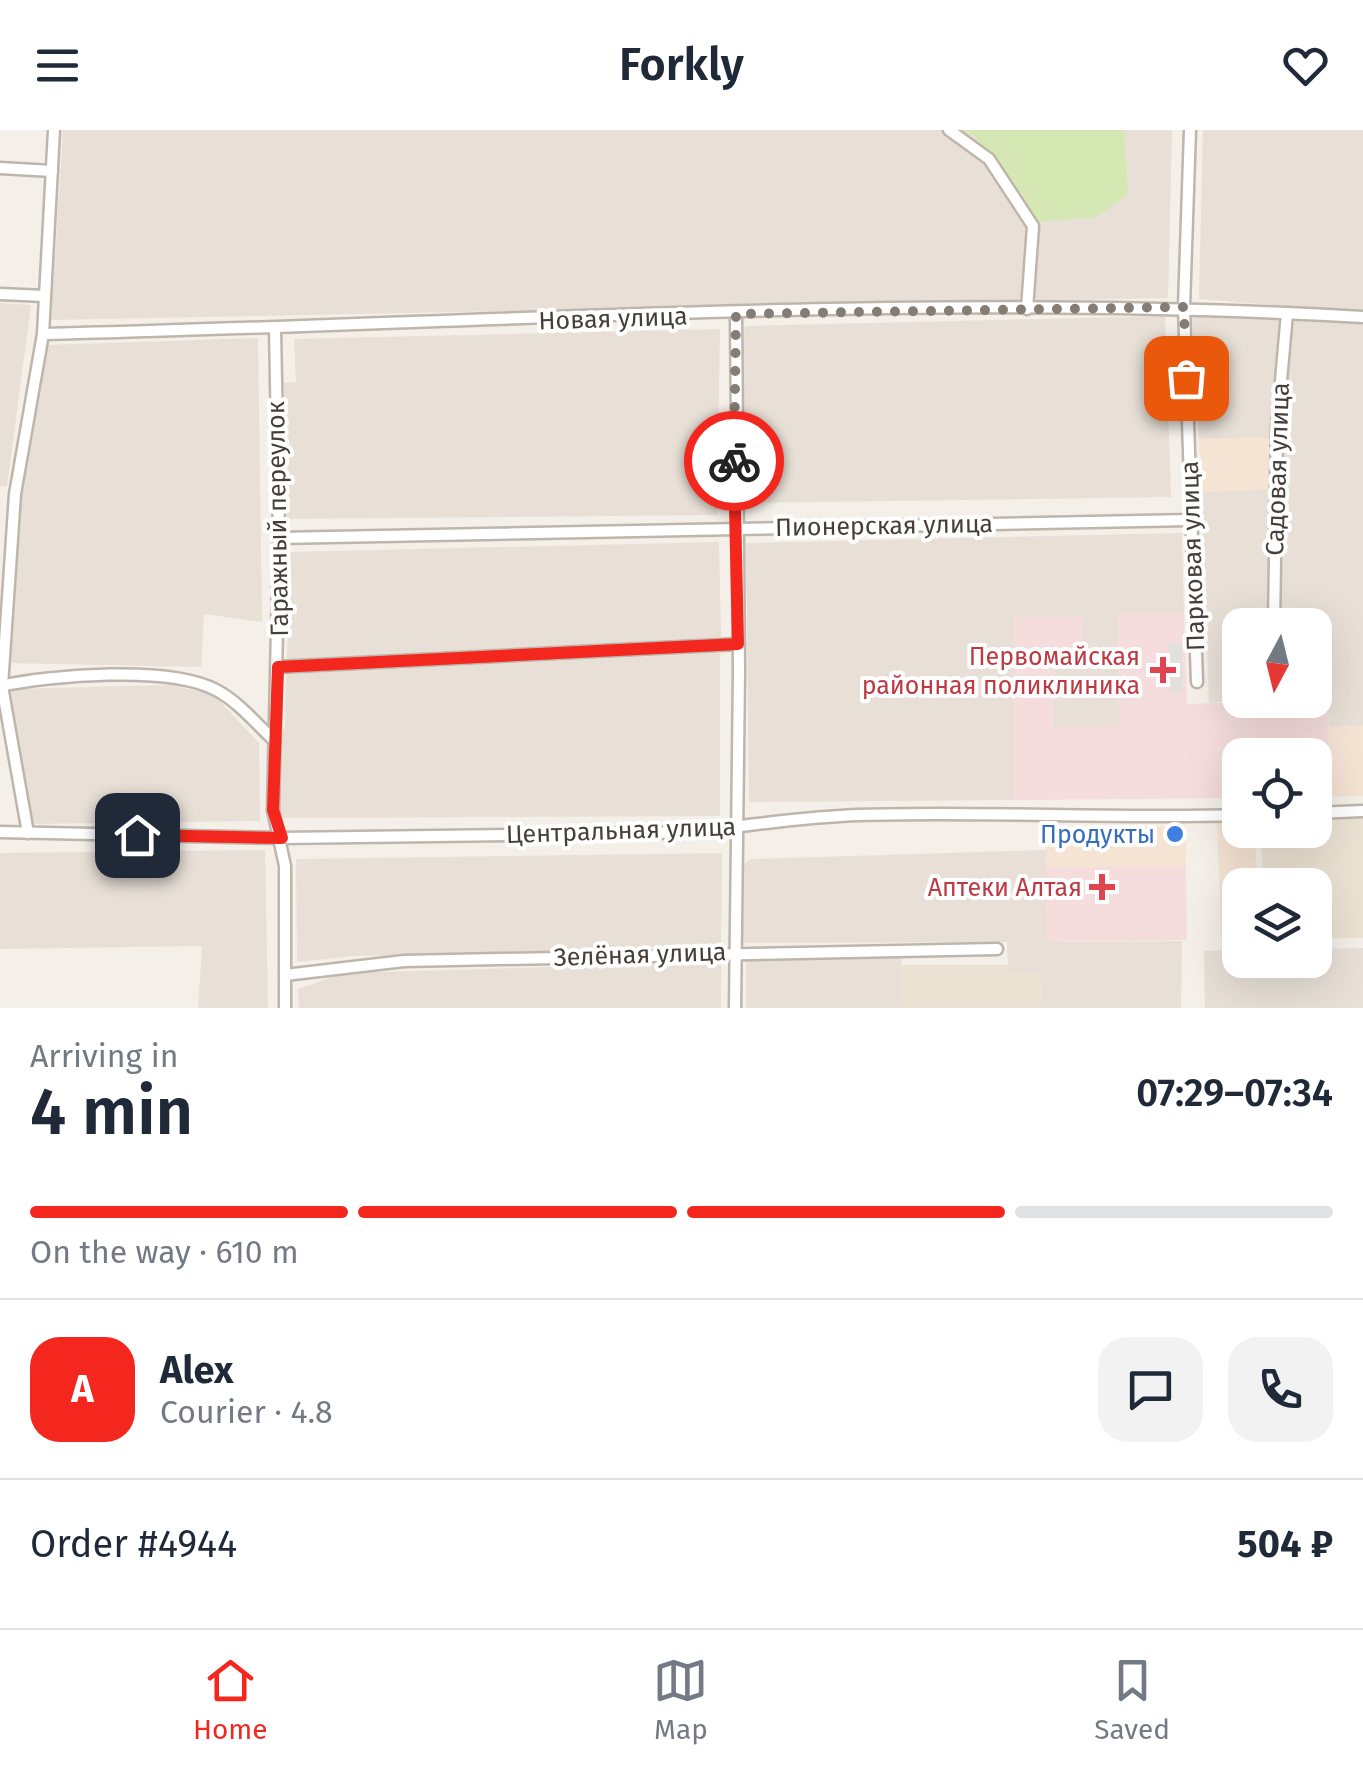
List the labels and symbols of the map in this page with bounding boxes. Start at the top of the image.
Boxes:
street label: Новая улица [538,301,688,337]
pin [1144,336,1229,421]
street label: Садовая улица [1260,382,1296,556]
street label: Гаражный переулок [261,401,295,637]
courier [684,411,784,511]
street label: Парковая улица [1175,460,1211,652]
street label: Пионерская улица [775,509,993,543]
north arrow [1222,608,1332,718]
place label: Первомайская районная поликлиника [862,642,1140,701]
marker: Первомайская районная поликлиника [1150,657,1176,683]
pin [95,793,180,878]
street label: Центральная улица [505,812,737,850]
place label: Продукты [1040,820,1155,850]
marker: Продукты [1164,823,1186,845]
place label: Аптеки Алтая [928,873,1082,903]
marker: Аптеки Алтая [1091,876,1113,898]
street label: Зелёная улица [553,937,727,973]

